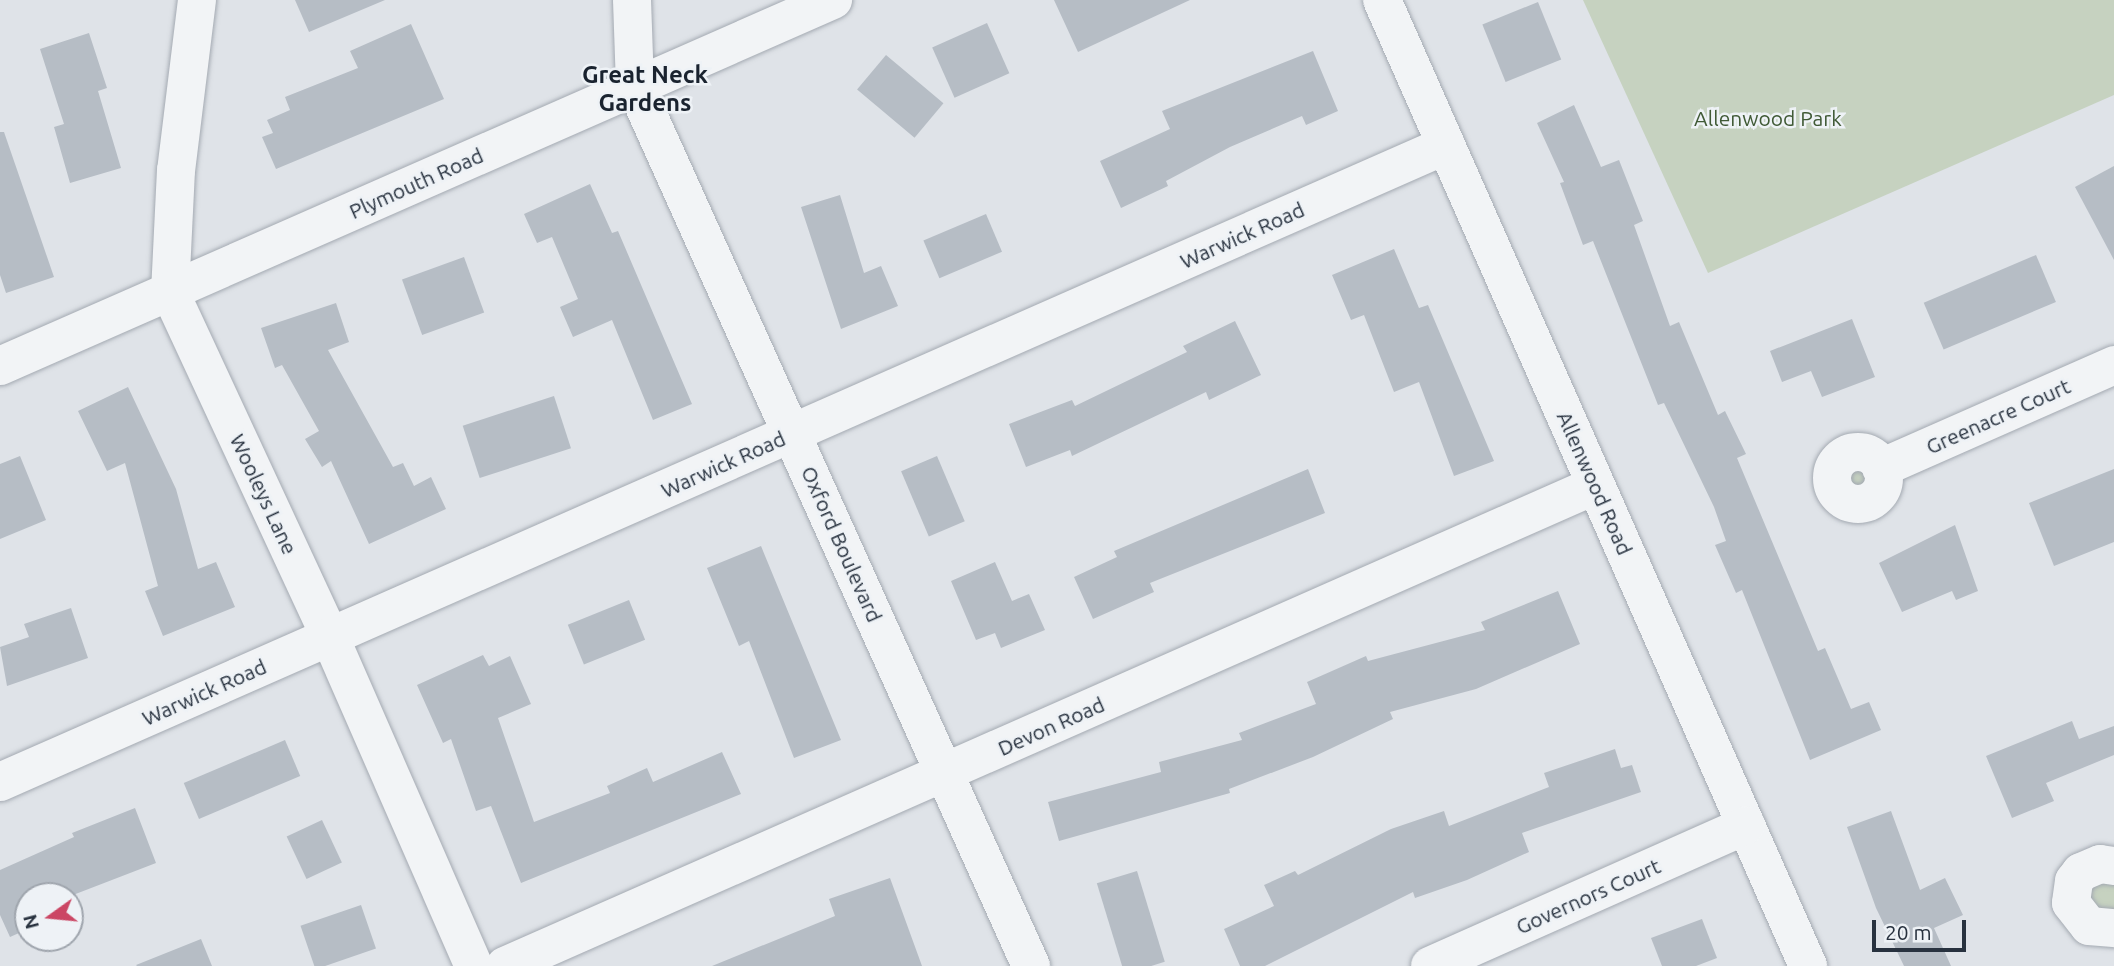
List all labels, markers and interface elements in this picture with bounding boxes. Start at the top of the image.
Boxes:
district label: Great Neck Gardens [582,61,708,117]
park label: Allenwood Park [1694,105,1842,131]
street label: Plymouth Road [345,142,487,224]
street label: Warwick Road [1176,196,1308,274]
street label: Greenacre Court [1922,373,2074,459]
street label: Allenwood Road [1552,407,1638,559]
street label: Warwick Road [657,425,789,503]
street label: Wooleys Lane [225,430,303,558]
street label: Oxford Boulevard [796,462,888,626]
street label: Warwick Road [138,653,270,731]
street label: Devon Road [994,691,1108,761]
street label: Governors Court [1512,853,1664,939]
north arrow [14,882,84,952]
scale bar [1876,906,1970,950]
text: N [18,912,43,932]
text: 20 m [1885,920,1932,944]

